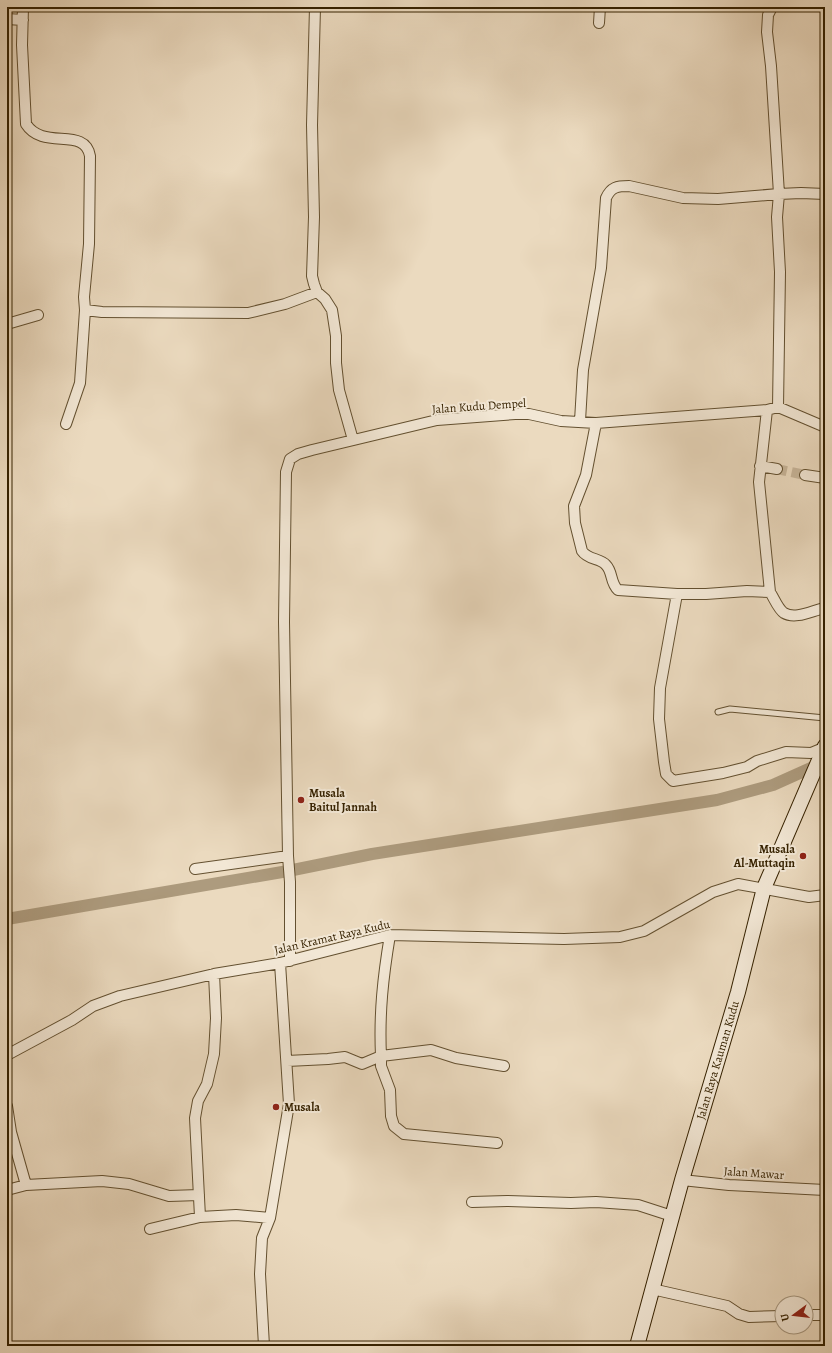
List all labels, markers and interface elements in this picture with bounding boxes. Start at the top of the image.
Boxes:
street label: Jalan Kudu Dempel [431,395,527,417]
place label: Musala Baitul Jannah [309,785,377,815]
marker: Musala Baitul Jannah [296,795,306,805]
place label: Musala Al-Muttaqin [733,841,795,871]
marker: Musala Al-Muttaqin [798,851,808,861]
street label: Jalan Kramat Raya Kudu [272,916,392,958]
street label: Jalan Raya Kauman Kudu [692,998,743,1121]
place label: Musala [284,1099,320,1115]
marker: Musala [271,1102,281,1112]
street label: Jalan Mawar [723,1163,785,1183]
north arrow [774,1295,814,1335]
text: U [776,1311,793,1323]

